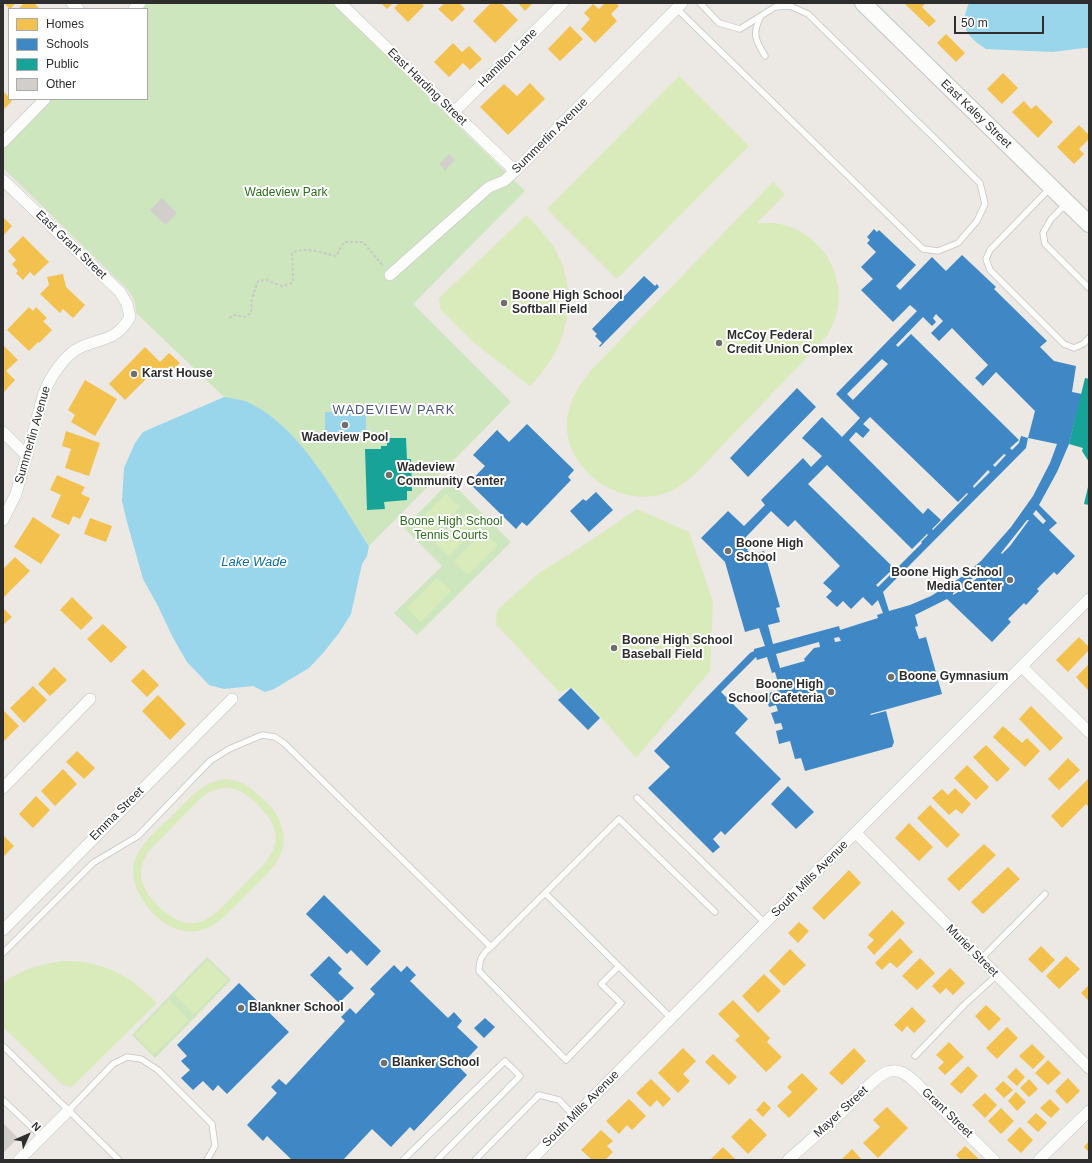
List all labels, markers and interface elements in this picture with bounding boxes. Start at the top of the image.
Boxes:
legend [8,8,148,100]
scale bar [956,8,1046,34]
text: 50 m [961,16,988,30]
text: Homes [46,17,84,31]
street label: Hamilton Lane [476,26,540,90]
text: Schools [46,37,89,51]
street label: East Harding Street [384,45,470,129]
text: Public [46,57,79,71]
text: Other [46,77,76,91]
street label: East Kaley Street [938,77,1014,151]
street label: Summerlin Avenue [509,95,591,177]
park label: Wadeview Park [245,186,327,200]
street label: East Grant Street [33,208,109,282]
place label: Boone High School Softball Field [512,289,623,317]
marker: Boone High School Softball Field [499,298,509,308]
place label: McCoy Federal Credit Union Complex [727,329,853,357]
marker: McCoy Federal Credit Union Complex [714,338,724,348]
place label: Karst House [142,367,213,381]
marker: Karst House [129,369,139,379]
street label: Summerlin Avenue [12,384,54,486]
district label: WADEVIEW PARK [333,402,455,418]
marker: Wadeview Pool [340,420,350,430]
place label: Wadeview Pool [302,431,388,445]
place label: Wadeview Community Center [397,461,504,489]
marker: Wadeview Community Center [384,470,394,480]
park label: Boone High School Tennis Courts [400,515,502,543]
place label: Boone High School [736,537,803,565]
marker: Boone High School [723,546,733,556]
water label: Lake Wade [221,554,287,570]
place label: Boone High School Media Center [891,566,1002,594]
marker: Boone High School Media Center [1005,575,1015,585]
place label: Boone High School Baseball Field [622,634,733,662]
marker: Boone High School Baseball Field [609,643,619,653]
place label: Boone Gymnasium [899,670,1008,684]
marker: Boone Gymnasium [886,672,896,682]
place label: Boone High School Cafeteria [728,678,823,706]
marker: Boone High School Cafeteria [826,687,836,697]
street label: Emma Street [87,784,147,844]
street label: South Mills Avenue [769,838,851,920]
street label: Muriel Street [943,922,1001,980]
place label: Blankner School [249,1001,344,1015]
marker: Blankner School [236,1003,246,1013]
place label: Blanker School [392,1056,479,1070]
marker: Blanker School [379,1058,389,1068]
street label: South Mills Avenue [540,1068,622,1150]
street label: Mayer Street [811,1083,871,1141]
street label: Grant Street [918,1085,976,1141]
north arrow [8,1115,48,1155]
text: N [29,1119,44,1134]

